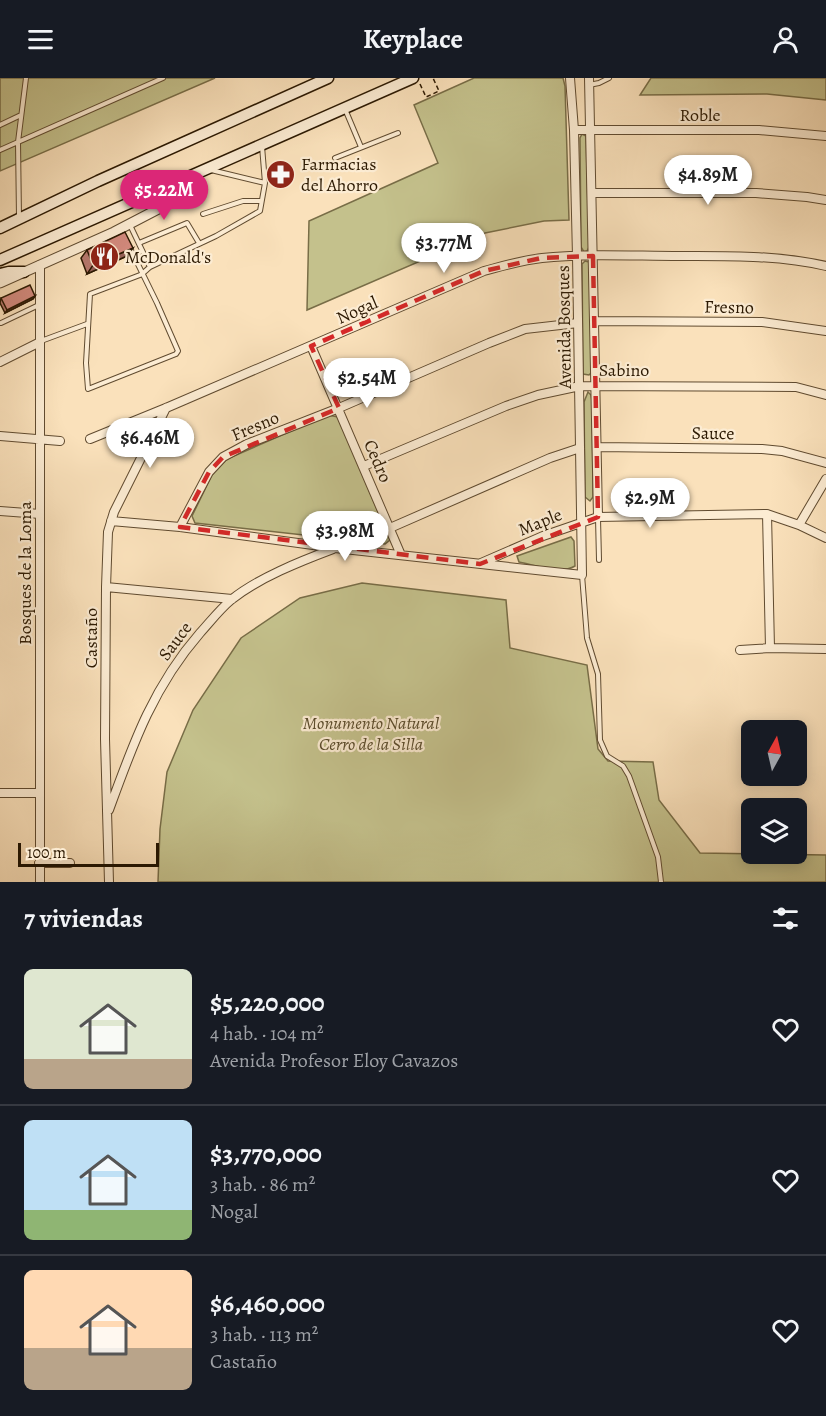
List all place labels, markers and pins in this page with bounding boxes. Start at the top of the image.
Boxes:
place label: Farmacias del Ahorro [301,152,378,197]
pin: $4.89M [659,155,757,206]
pharmacy icon: Farmacias del Ahorro [264,158,296,190]
pin: $5.22M [115,170,213,221]
pin: $3.77M [395,223,493,274]
restaurant icon: McDonald's [88,241,120,273]
place label: McDonald's [125,245,211,269]
pin: $2.54M [318,358,416,409]
pin: $6.46M [101,418,199,469]
pin: $2.9M [608,478,692,529]
pin: $3.98M [296,511,394,562]

